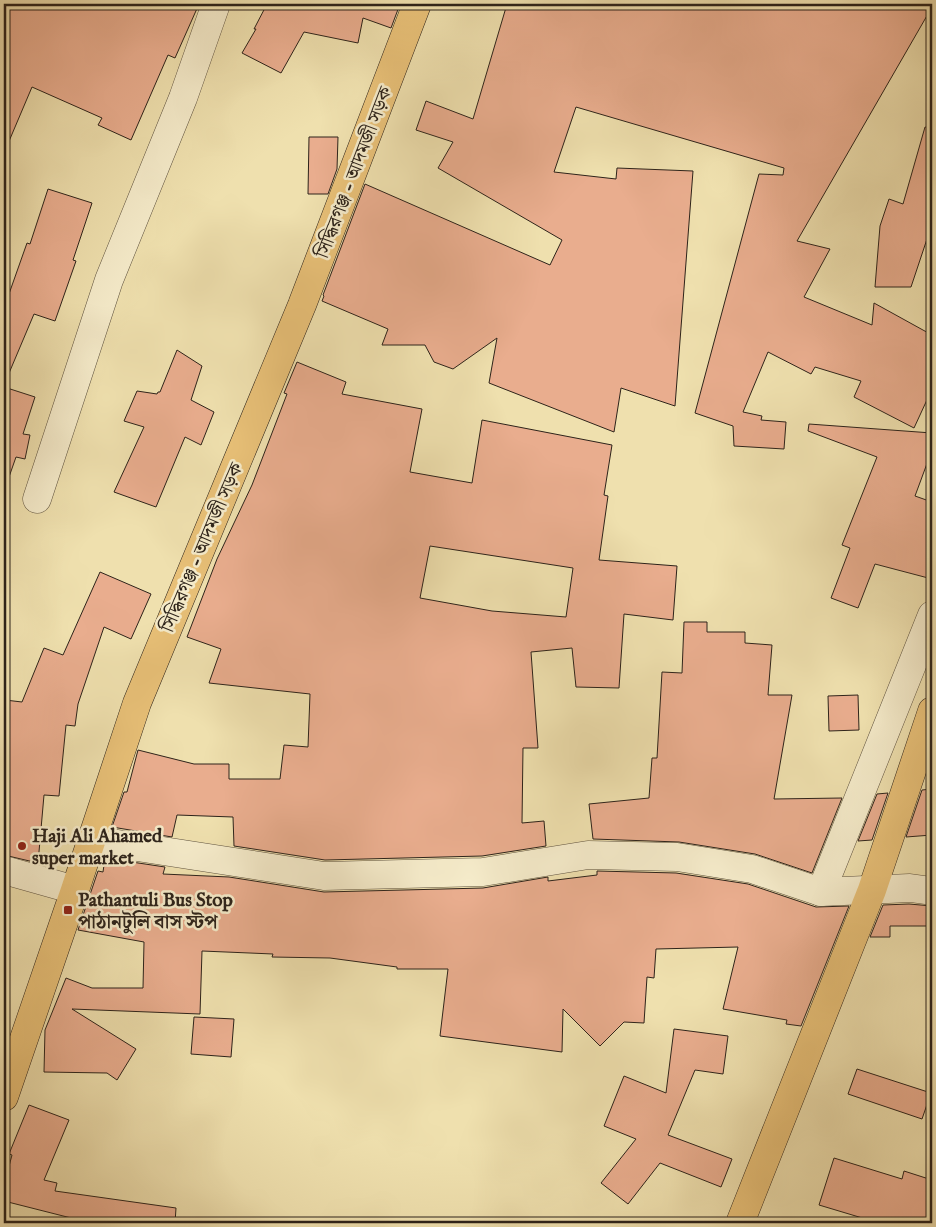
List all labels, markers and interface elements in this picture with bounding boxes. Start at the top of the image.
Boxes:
street label: সিদ্ধিরগঞ্জ - আদমজী সড়ক [310,83,399,263]
street label: সিদ্ধিরগঞ্জ - আদমজী সড়ক [155,459,250,637]
place label: Haji Ali Ahamed super market [32,825,163,871]
marker: Haji Ali Ahamed super market [16,840,28,852]
place label: Pathantuli Bus Stop পাঠানটুলি বাস স্টপ [78,889,233,935]
marker: Pathantuli Bus Stop পাঠানটুলি বাস স্টপ [62,904,74,916]

